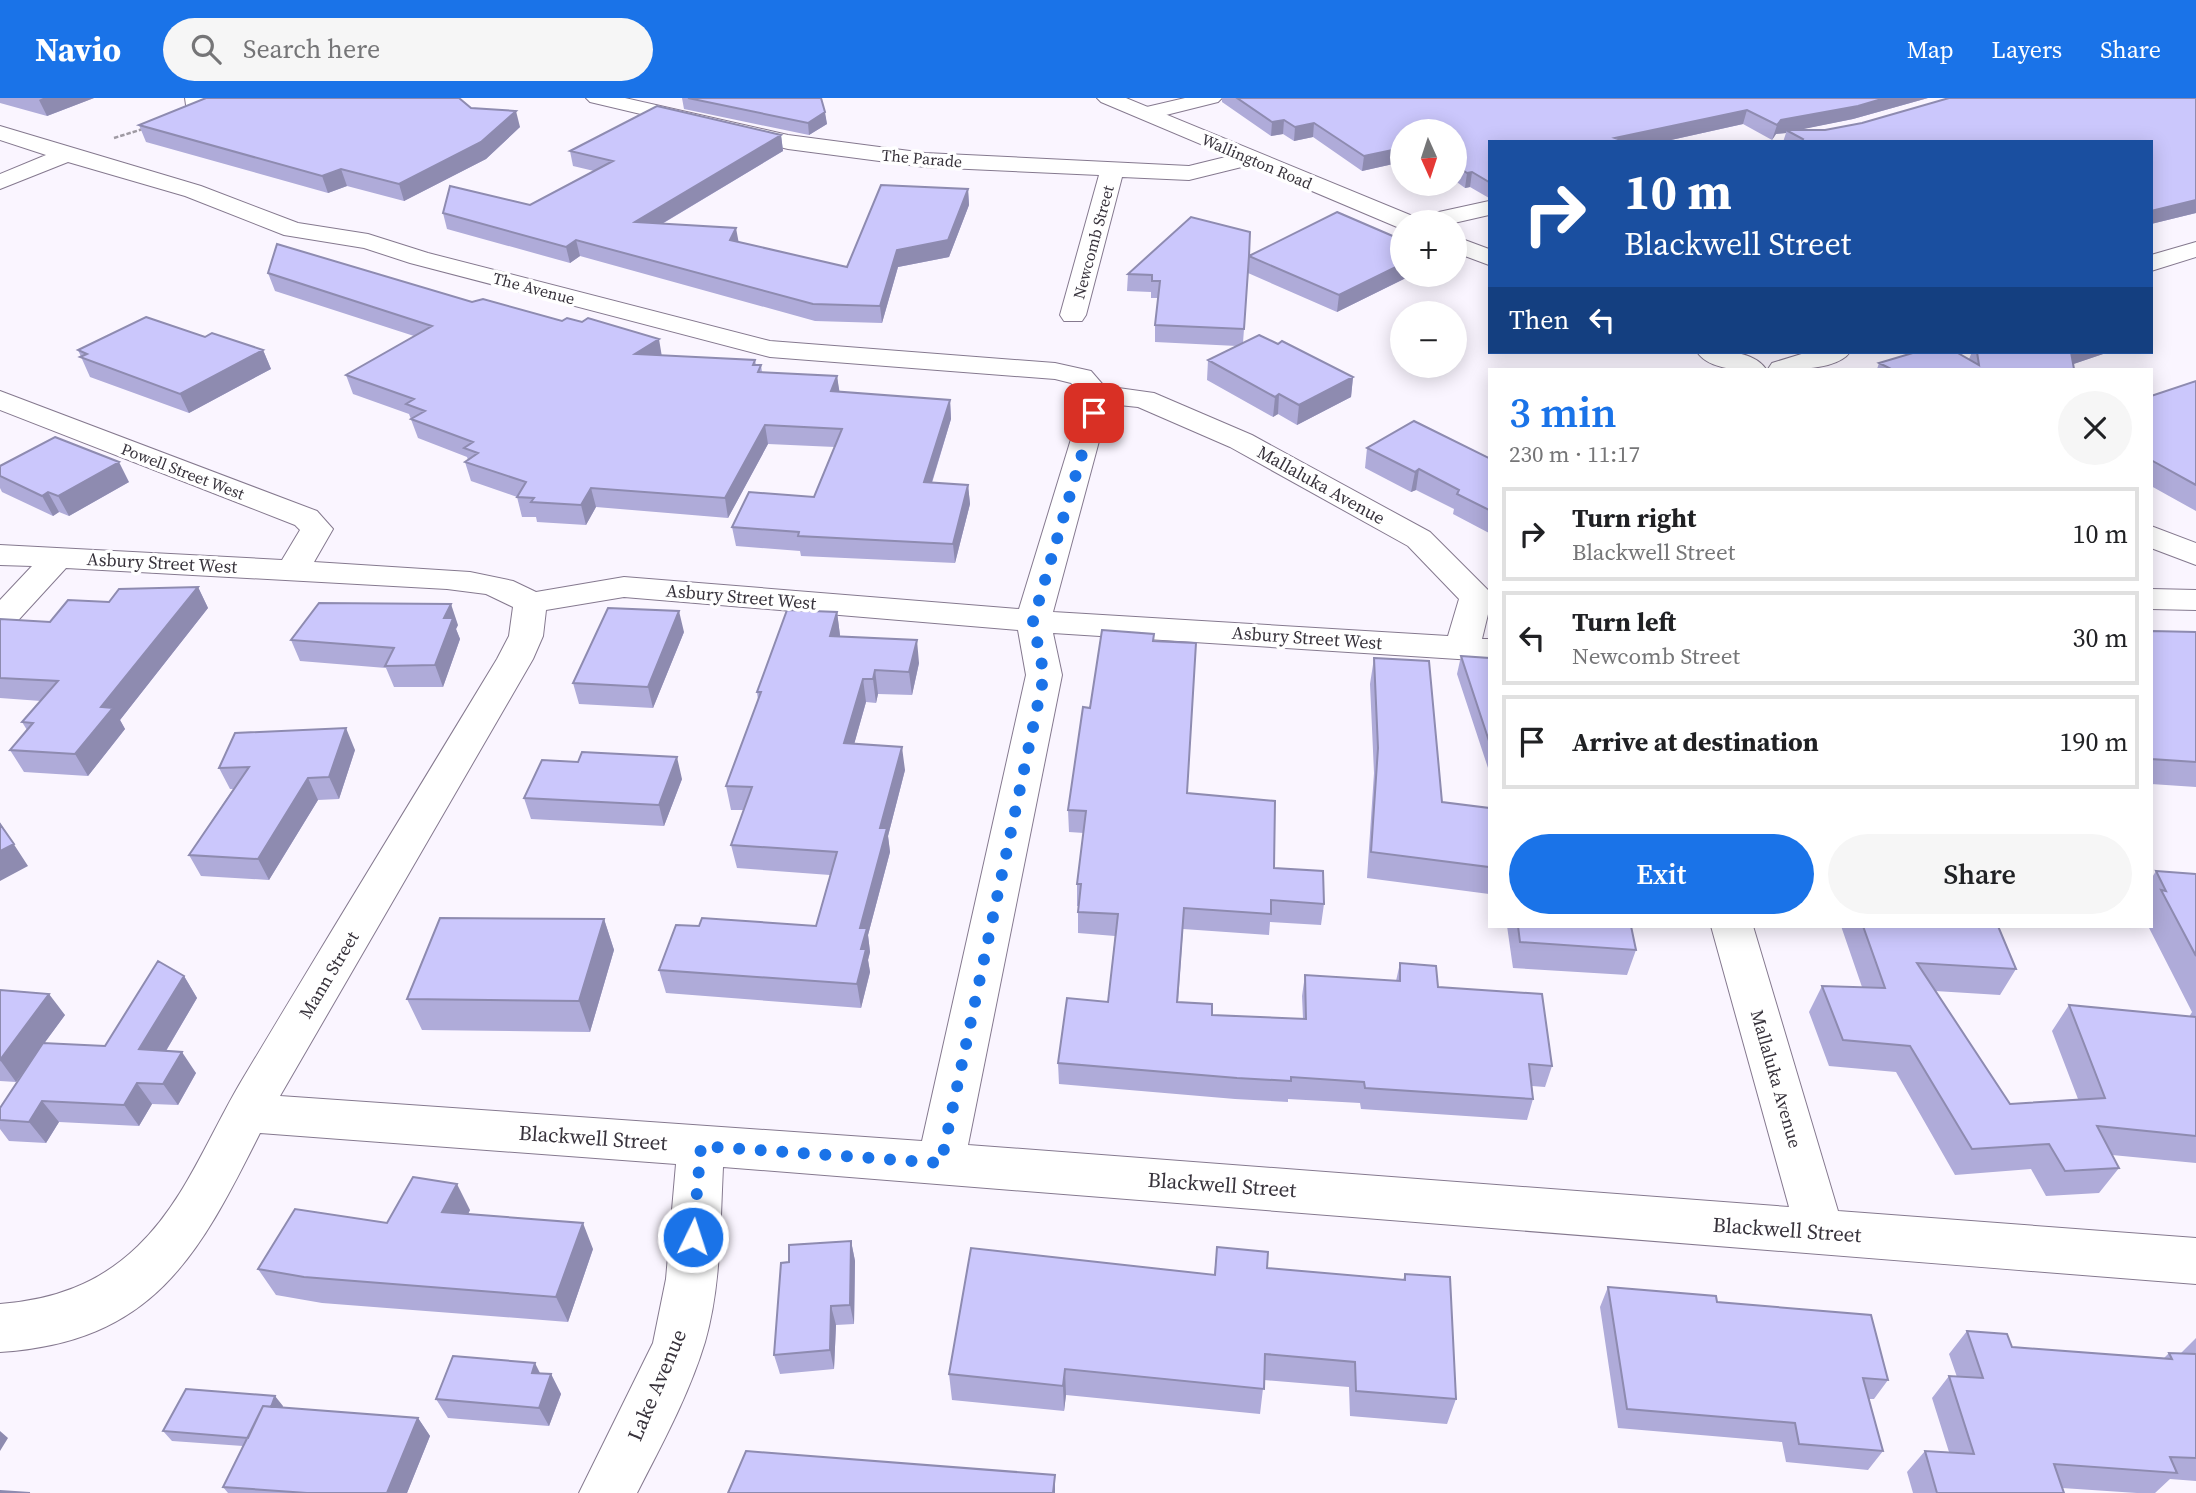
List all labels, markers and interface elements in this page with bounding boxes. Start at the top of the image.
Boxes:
search box [163,18,653,81]
text: Navio [35,27,121,72]
icon: search [187,30,225,68]
text: Search here [243,31,380,67]
text: Map [1907,33,1954,66]
text: Layers [1992,33,2062,66]
text: Share [2100,33,2161,66]
north arrow [1390,119,1466,196]
map controls [1390,119,1467,378]
street label: Wallington Road [1198,128,1316,194]
street label: The Parade [881,144,963,172]
text: 10 m [1624,158,1732,225]
icon: right [1509,168,1600,259]
street label: Newcomb Street [1067,182,1119,301]
button: + [1390,210,1467,287]
text: Blackwell Street [1624,222,1851,266]
street label: The Avenue [491,267,577,309]
button: − [1390,301,1467,378]
icon: left [1583,301,1621,339]
text: Then [1509,302,1569,338]
pin [1064,383,1124,443]
text: 3 min [1509,383,1617,441]
button: close [2058,391,2132,465]
icon: arrive [1075,394,1113,432]
street label: Powell Street West [118,437,248,505]
text: 230 m · 11:17 [1509,438,1640,470]
street label: Mallaluka Avenue [1253,439,1390,530]
text: Turn right [1572,500,1696,536]
icon: right [1513,515,1551,553]
text: 10 m [2073,516,2128,552]
text: Blackwell Street [1572,536,1735,568]
street label: Asbury Street West [86,546,238,579]
street label: Asbury Street West [665,577,817,616]
text: Turn left [1572,604,1676,640]
icon: left [1513,619,1551,657]
street label: Asbury Street West [1231,620,1383,655]
text: 30 m [2073,620,2128,656]
text: Newcomb Street [1572,640,1740,672]
icon: arrive [1513,723,1551,761]
text: Arrive at destination [1572,724,1819,760]
text: 190 m [2060,724,2128,760]
button: Exit [1509,834,1814,914]
button: Share [1828,834,2132,914]
street label: Mann Street [293,926,364,1023]
street label: Mallaluka Avenue [1745,1007,1808,1151]
street label: Blackwell Street [518,1118,669,1157]
street label: Blackwell Street [1147,1165,1298,1204]
position arrow [656,1200,730,1274]
street label: Blackwell Street [1712,1210,1863,1249]
street label: Lake Avenue [620,1324,693,1445]

